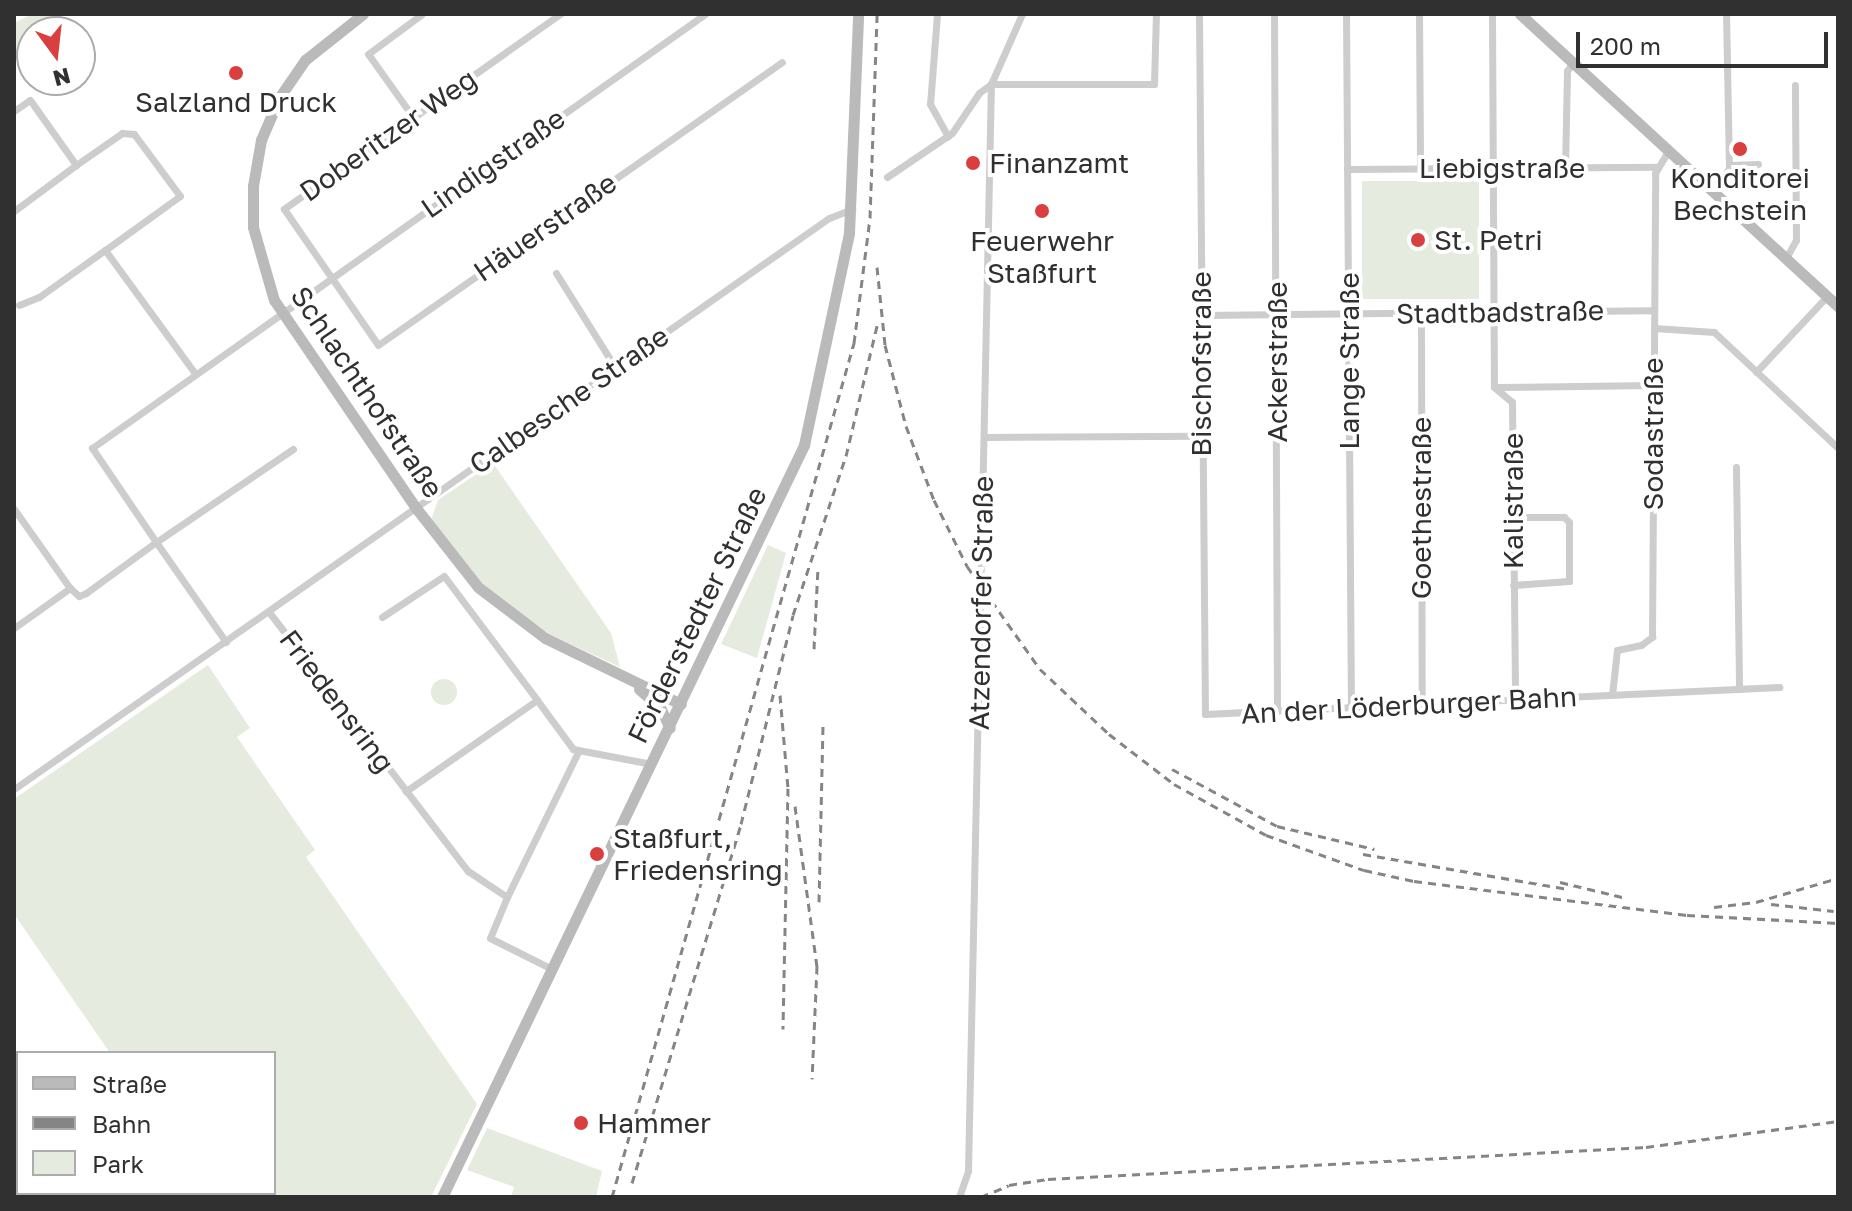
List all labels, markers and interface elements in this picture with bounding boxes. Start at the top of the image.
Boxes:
north arrow [16,16,96,96]
scale bar [1580,16,1832,66]
text: 200 m [1590,31,1661,60]
street label: Doberitzer Weg [293,62,483,208]
text: N [50,63,73,93]
marker: Salzland Druck [227,64,245,82]
place label: Salzland Druck [135,85,337,119]
street label: Lindigstraße [415,101,571,225]
marker: Konditorei Bechstein [1731,140,1749,158]
place label: Finanzamt [989,146,1129,180]
street label: Liebigstraße [1419,151,1585,185]
marker: Finanzamt [964,154,982,172]
place label: Konditorei Bechstein [1670,161,1810,227]
street label: Häuerstraße [467,166,623,288]
marker: Feuerwehr Staßfurt [1033,202,1051,220]
place label: St. Petri [1434,223,1543,257]
place label: Feuerwehr Staßfurt [970,224,1114,290]
marker: St. Petri [1409,231,1427,249]
street label: Bischofstraße [1184,271,1218,457]
street label: Lange Straße [1332,272,1366,450]
street label: Schlachthofstraße [284,280,450,504]
street label: Ackerstraße [1260,281,1294,443]
street label: Stadtbadstraße [1396,293,1604,331]
street label: Calbesche Straße [463,319,675,481]
street label: Sodastraße [1636,358,1670,510]
street label: Goethestraße [1404,417,1438,599]
street label: Kalistraße [1496,433,1530,569]
street label: Atzendorfer Straße [962,476,1000,730]
street label: Förderstedter Straße [620,482,774,748]
street label: Friedensring [273,623,401,779]
street label: An der Löderburger Bahn [1240,679,1578,731]
place label: Staßfurt, Friedensring [613,821,783,887]
marker: Staßfurt, Friedensring [588,845,606,863]
legend [16,1051,276,1195]
text: Straße [92,1069,167,1098]
place label: Hammer [597,1106,711,1140]
text: Bahn [92,1109,151,1138]
marker: Hammer [572,1114,590,1132]
text: Park [92,1149,144,1178]

